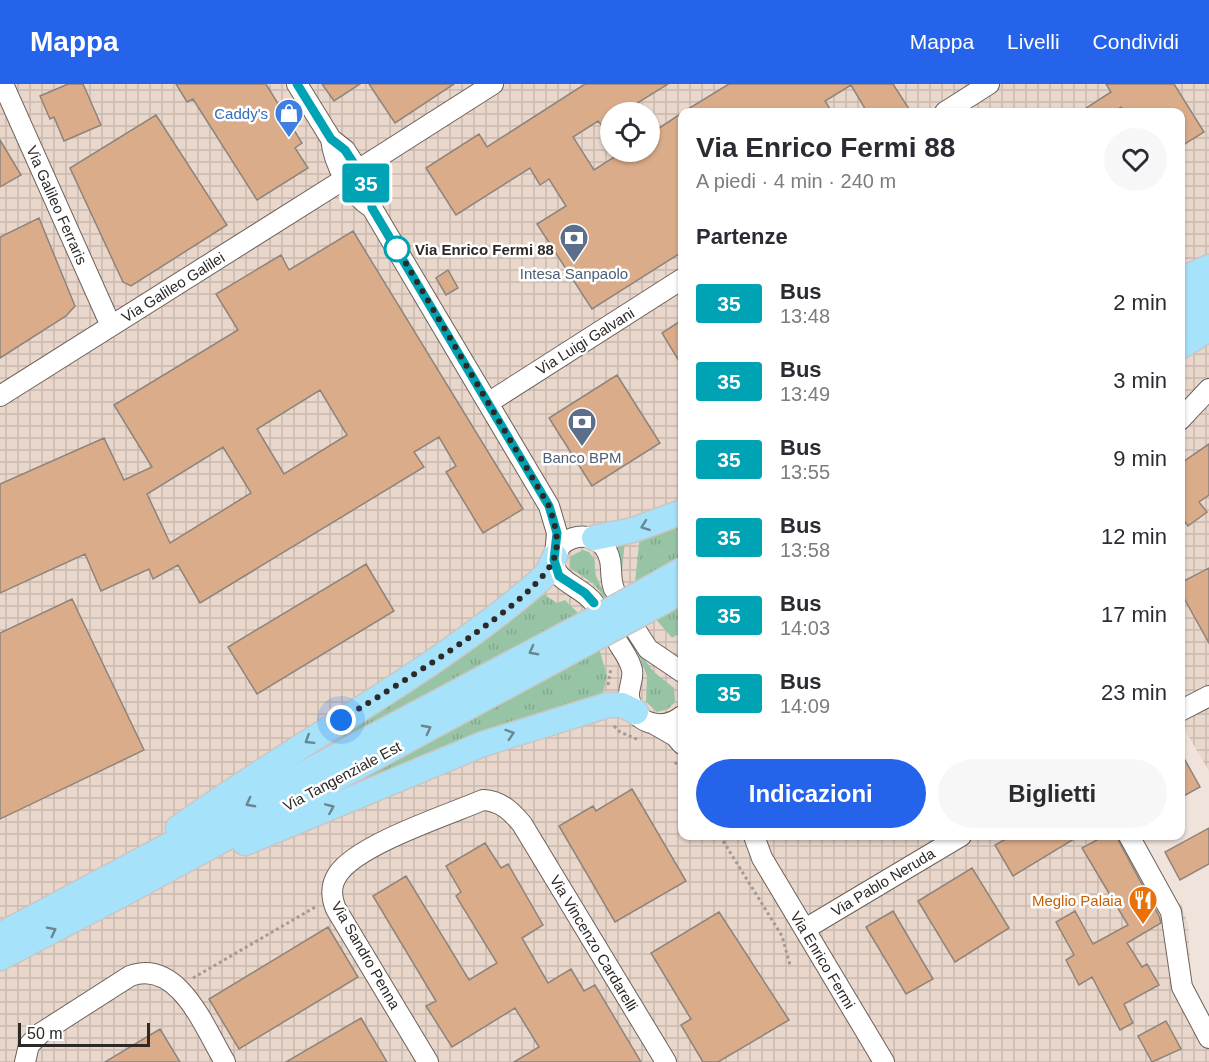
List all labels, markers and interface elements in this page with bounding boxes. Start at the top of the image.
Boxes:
text: Mappa [30,26,119,57]
text: Mappa [910,30,974,53]
text: Livelli [1007,30,1060,53]
text: Condividi [1093,30,1179,53]
shop icon: Caddy's [273,97,305,139]
map controls [600,102,660,162]
button: locate [600,102,660,162]
place label: Caddy's [214,105,268,122]
button: heart [1104,128,1167,191]
text: Via Enrico Fermi 88 [696,132,955,163]
street label: Via Galileo Ferraris [23,143,91,267]
line badge: 35 [339,164,393,202]
text: A piedi · 4 min · 240 m [696,170,896,192]
text: 35 [354,172,378,195]
bank icon: Intesa Sanpaolo [558,222,590,264]
text: Partenze [696,224,788,249]
marker: Via Enrico Fermi 88 [384,236,410,262]
place label: Via Enrico Fermi 88 [415,241,554,258]
street label: Via Galileo Galilei [118,248,228,326]
place label: Intesa Sanpaolo [520,265,628,282]
text: Bus [780,279,822,304]
text: 2 min [1113,290,1167,315]
text: 35 [717,292,741,315]
street label: Via Luigi Galvani [533,304,637,378]
text: 13:48 [780,305,830,327]
text: Bus [780,357,822,382]
text: 3 min [1113,368,1167,393]
text: 35 [717,370,741,393]
text: 13:49 [780,383,830,405]
bank icon: Banco BPM [566,406,598,448]
text: Bus [780,435,822,460]
text: 9 min [1113,446,1167,471]
text: 35 [717,448,741,471]
place label: Banco BPM [542,449,622,466]
text: 13:55 [780,461,830,483]
text: Bus [780,513,822,538]
one-way arrow [640,518,651,531]
text: 12 min [1101,524,1167,549]
text: 35 [717,526,741,549]
text: 13:58 [780,539,830,561]
text: Bus [780,591,822,616]
text: 17 min [1101,602,1167,627]
text: 35 [717,604,741,627]
text: 14:03 [780,617,830,639]
one-way arrow [529,644,539,655]
text: Bus [780,669,822,694]
text: 23 min [1101,680,1167,705]
text: 35 [717,682,741,705]
text: 14:09 [780,695,830,717]
your location [326,705,356,735]
one-way arrow [421,725,432,736]
one-way arrow [505,729,515,742]
one-way arrow [305,733,316,744]
street label: Via Tangenziale Est [280,737,405,814]
button: Indicazioni [696,759,926,828]
button: Biglietti [938,759,1167,828]
one-way arrow [246,796,256,807]
one-way arrow [324,803,335,815]
street label: Via Pablo Neruda [828,844,938,919]
street label: Via Vincenzo Cardarelli [547,872,641,1014]
restaurant icon: Meglio Palaia [1127,884,1159,926]
place label: Meglio Palaia [1032,892,1123,909]
street label: Via Sandro Penna [328,898,404,1012]
street label: Via Enrico Fermi [787,908,859,1012]
one-way arrow [46,927,56,938]
scale bar [18,1020,150,1048]
text: 50 m [27,1025,63,1042]

